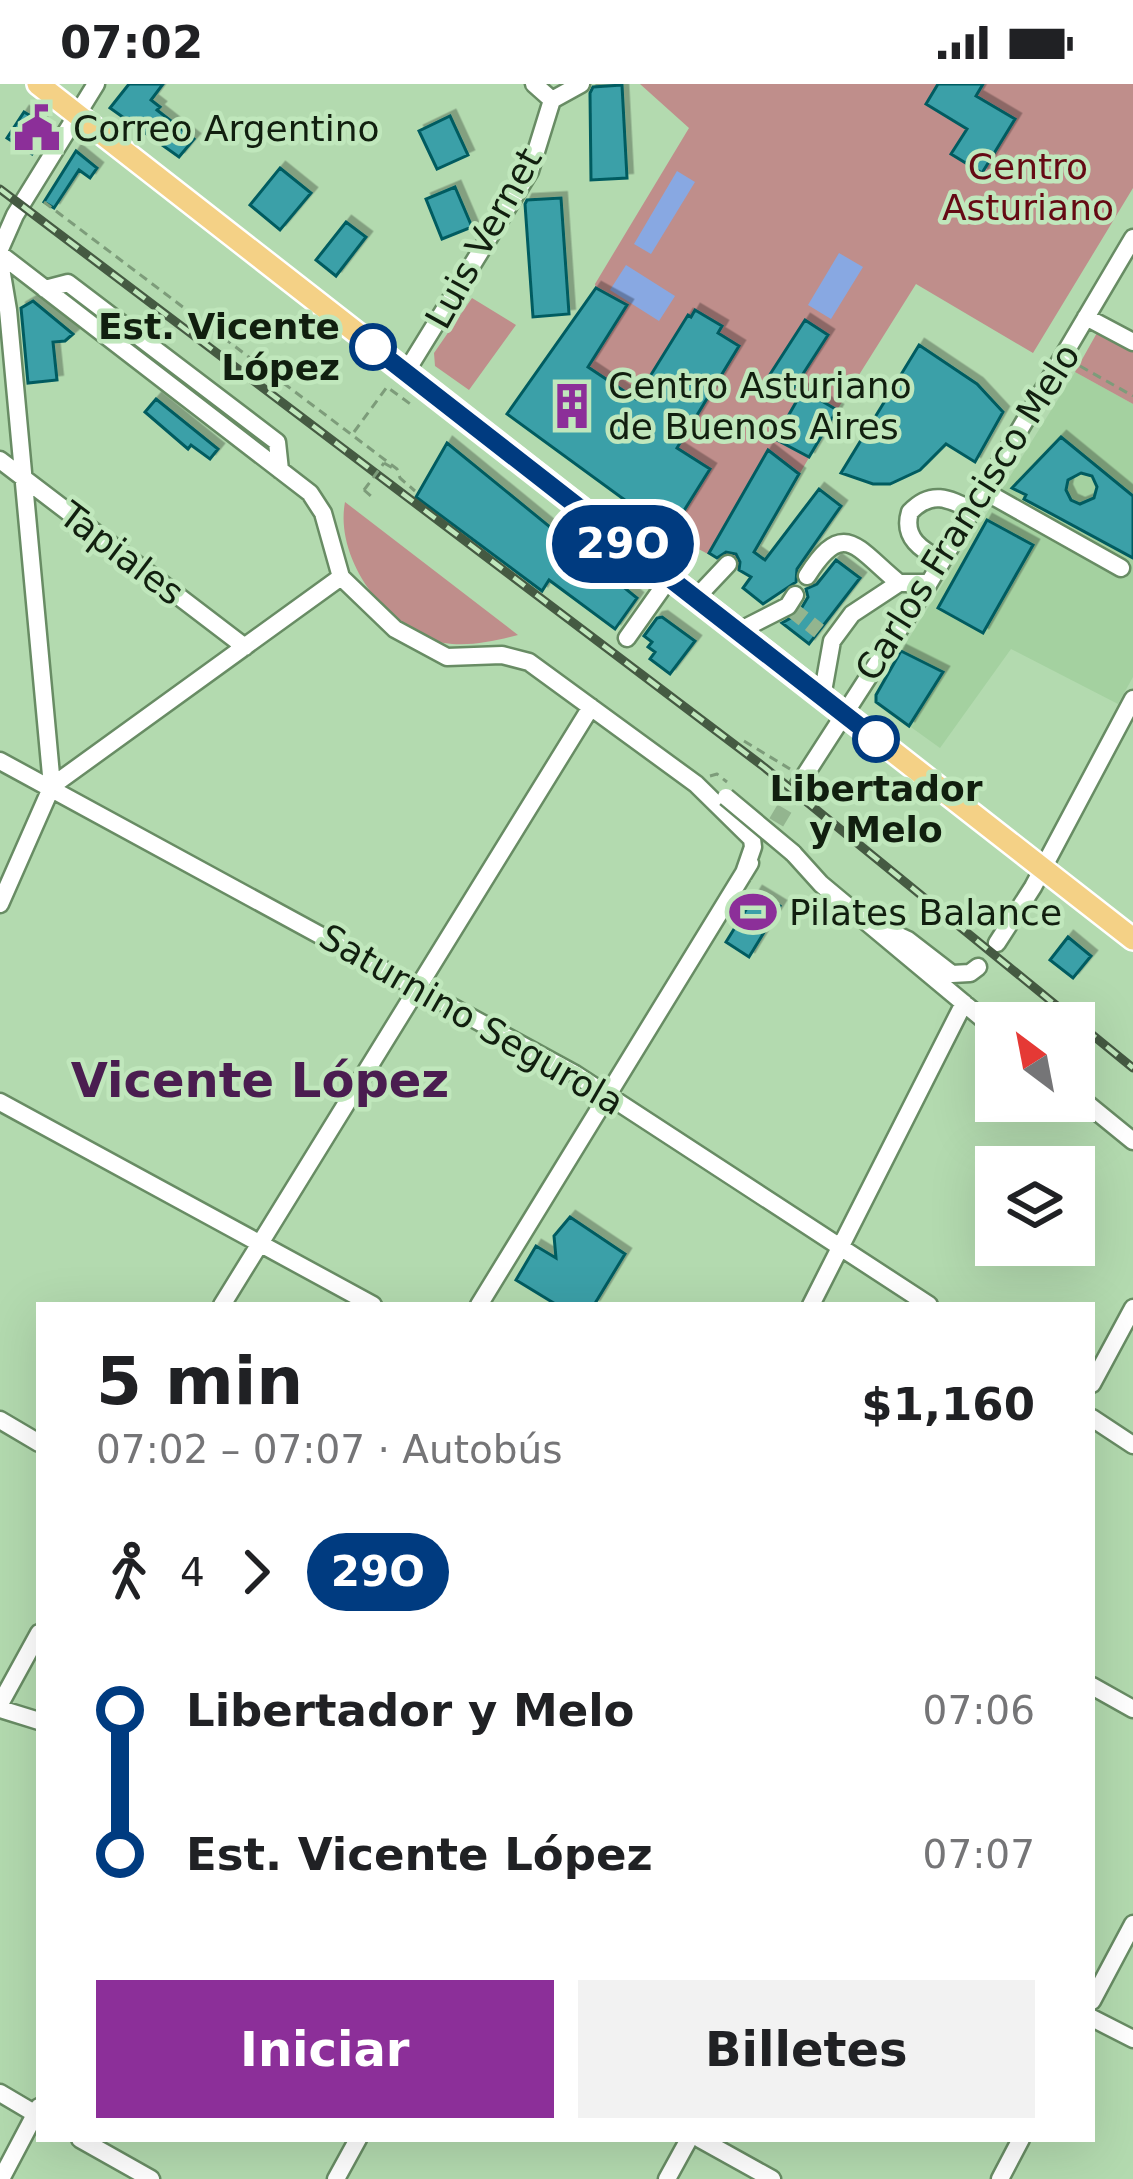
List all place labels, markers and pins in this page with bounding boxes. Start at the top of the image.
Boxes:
public building icon: Correo Argentino [12,103,62,153]
place label: Correo Argentino [73,108,380,149]
place label: Est. Vicente López [98,306,340,388]
marker: Est. Vicente López [351,325,395,369]
place label: Centro Asturiano de Buenos Aires [608,365,912,447]
building icon: Centro Asturiano de Buenos Aires [547,381,597,431]
marker: Libertador y Melo [854,717,898,761]
place label: Libertador y Melo [770,768,983,850]
sports icon: Pilates Balance [728,887,778,937]
place label: Pilates Balance [789,892,1062,933]

